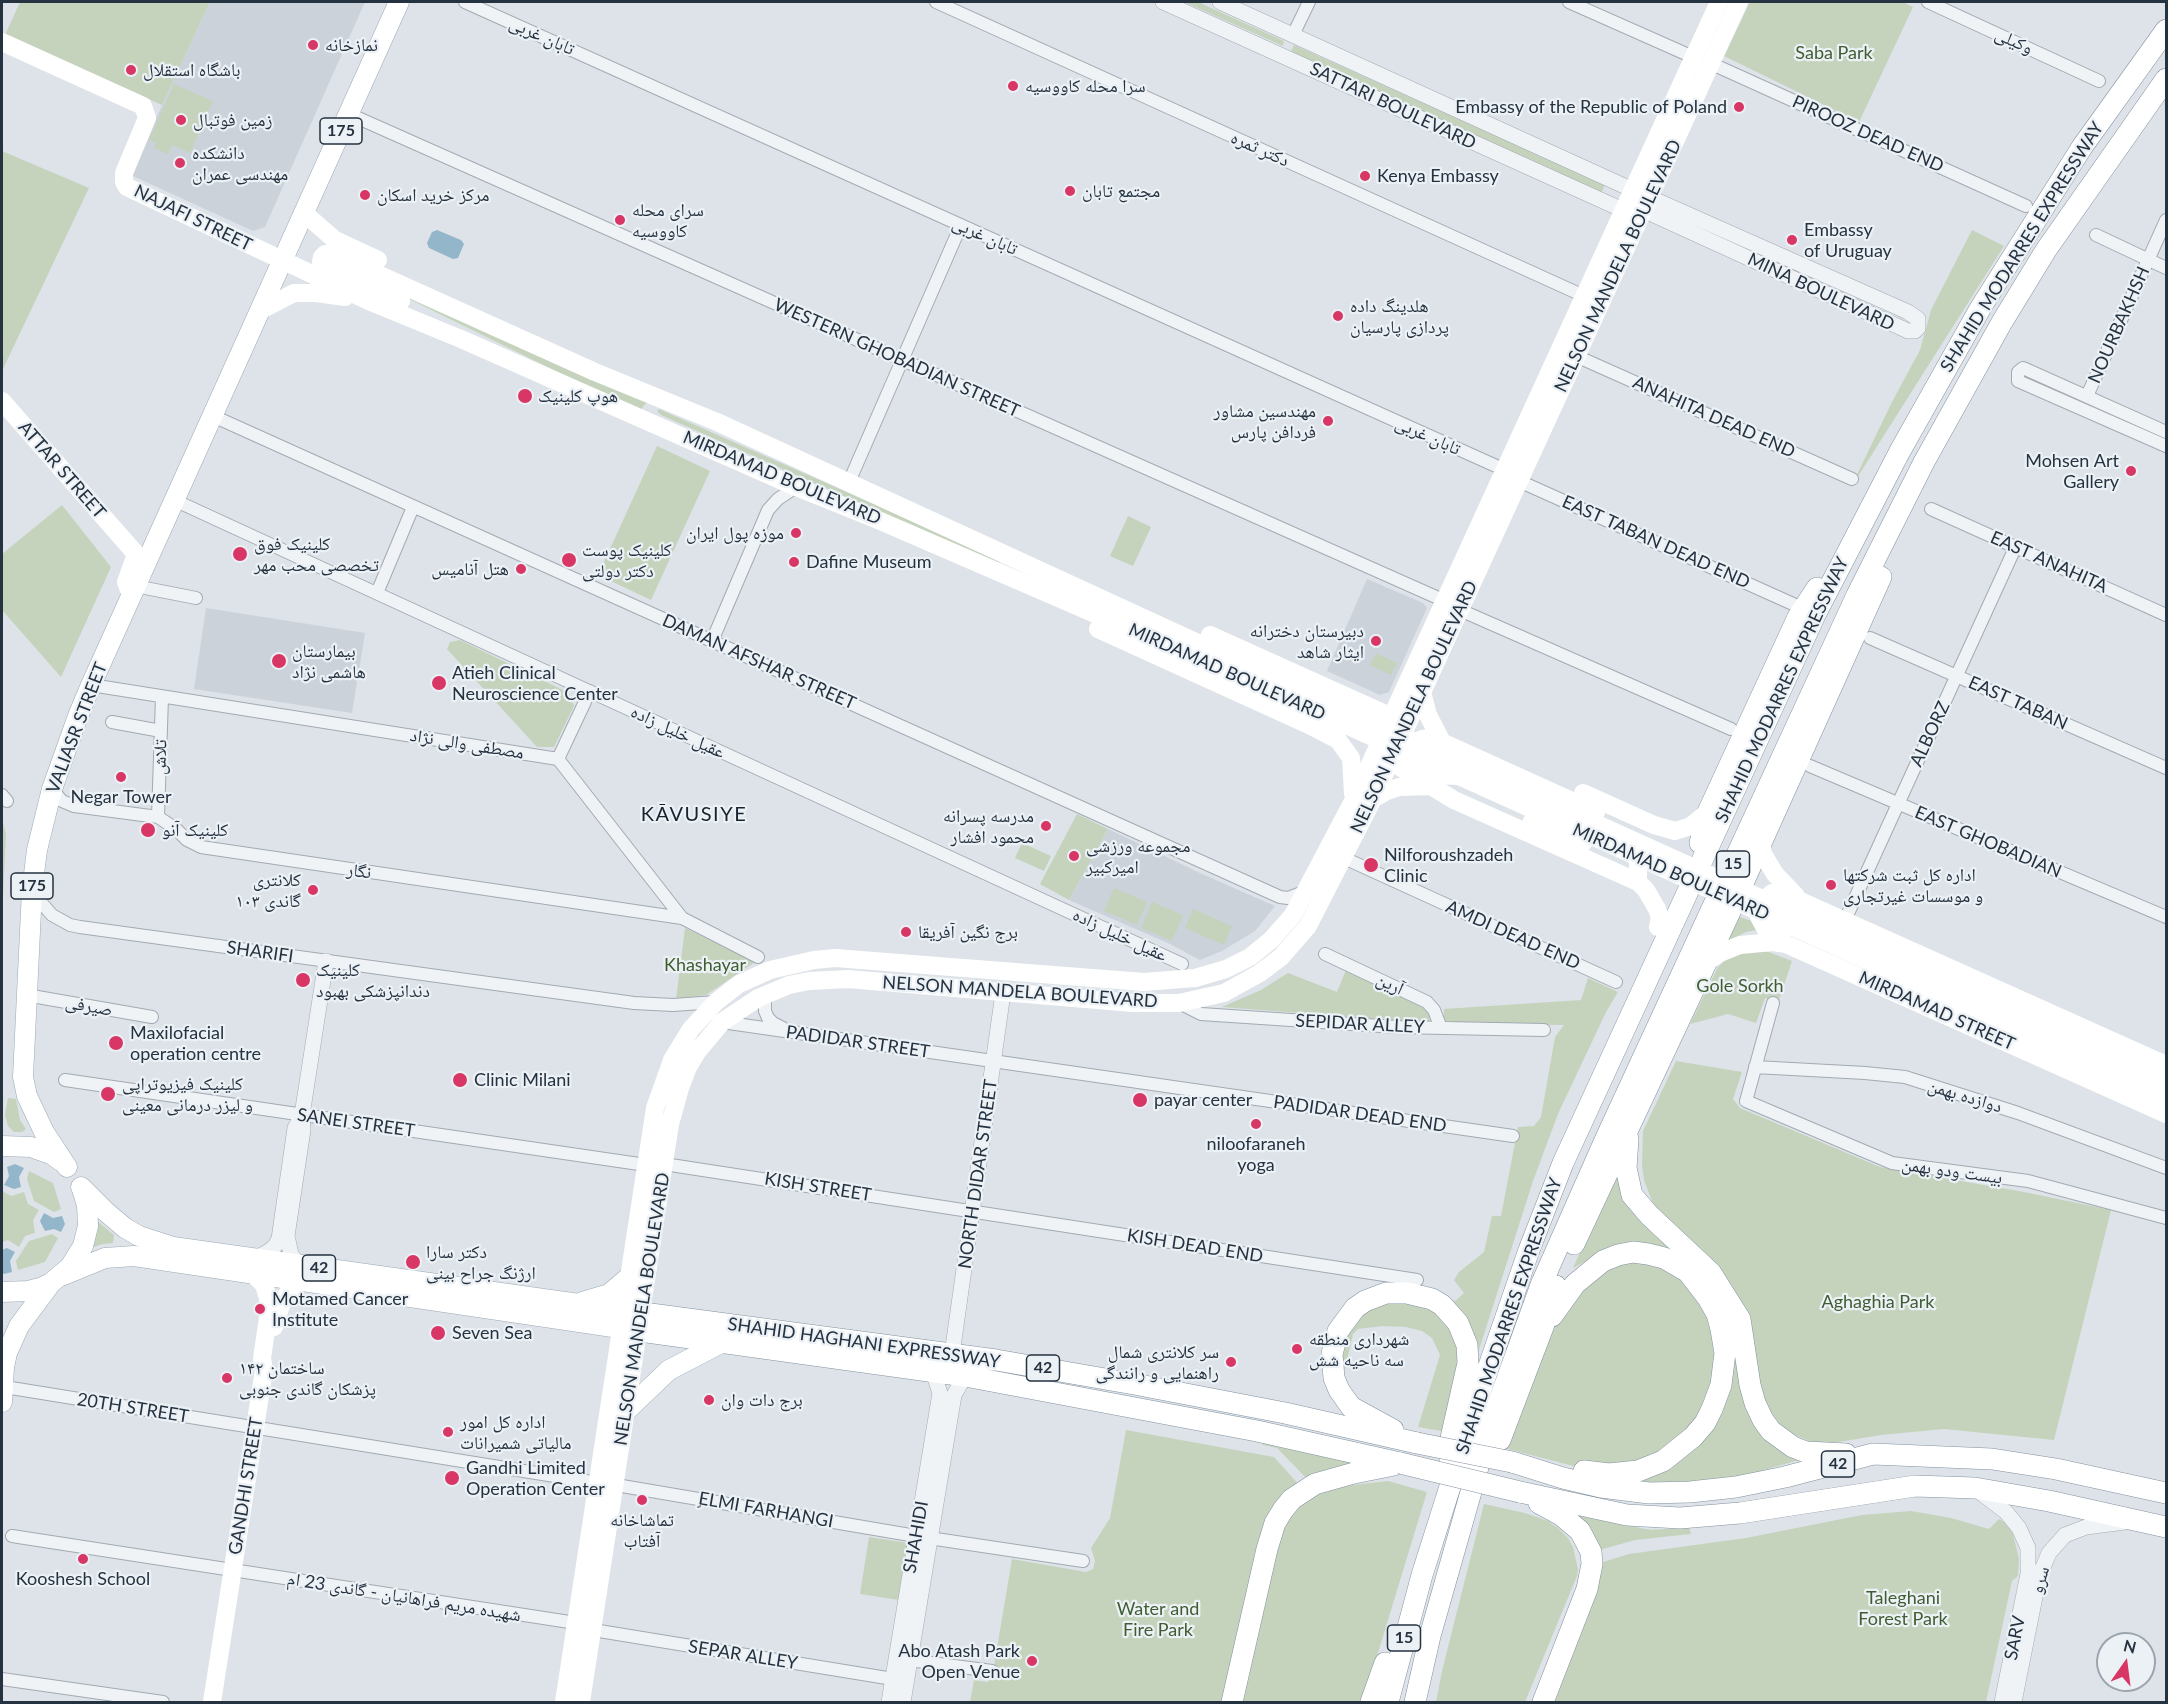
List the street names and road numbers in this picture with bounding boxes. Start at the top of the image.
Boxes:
street label: تابان غربی [506,12,578,60]
street label: وكيلی [1992,23,2036,59]
street label: SATTARI BOULEVARD [1306,58,1480,154]
street label: PIROOZ DEAD END [1789,91,1947,177]
road number: 175 [320,118,362,144]
street label: SHAHID MODARRES EXPRESSWAY [1936,118,2108,376]
street label: دکتر ثمره [1228,127,1292,171]
street label: NELSON MANDELA BOULEVARD [1550,136,1686,396]
street label: NAJAFI STREET [131,180,255,256]
street label: تابان غربی [949,212,1021,260]
street label: MINA BOULEVARD [1744,248,1898,336]
street label: NOURBAKHSH [2084,263,2154,387]
street label: WESTERN GHOBADIAN STREET [771,294,1023,422]
street label: ANAHITA DEAD END [1629,371,1799,463]
street label: تابان غربی [1392,412,1464,460]
street label: ATTAR STREET [14,417,110,523]
street label: MIRDAMAD BOULEVARD [680,426,884,530]
street label: EAST TABAN DEAD END [1559,491,1753,593]
street label: EAST ANAHITA [1987,527,2111,597]
street label: SHAHID MODARRES EXPRESSWAY [1711,554,1853,826]
street label: NELSON MANDELA BOULEVARD [1346,577,1482,837]
street label: DAMAN AFSHAR STREET [659,610,859,714]
street label: MIRDAMAD BOULEVARD [1125,619,1329,725]
street label: VALIASR STREET [42,659,112,797]
street label: EAST TABAN [1965,671,2071,735]
street label: ALBORZ [1906,698,1954,770]
street label: عقیل خلیل زاده [627,701,729,763]
street label: مصطفی والی نژاد [409,724,525,764]
street label: تلاش [149,739,171,775]
street label: EAST GHOBADIAN [1911,801,2065,883]
street label: MIRDAMAD BOULEVARD [1569,819,1773,925]
road number: 15 [1716,851,1750,877]
street label: نگار [345,859,373,883]
road number: 175 [11,873,53,899]
street label: AMDI DEAD END [1443,896,1583,974]
street label: عقیل خلیل زاده [1069,904,1171,966]
street label: SHARIFI [225,937,295,967]
street label: MIRDAMAD STREET [1855,967,2019,1055]
street label: آرین [1373,968,1407,1000]
street label: NELSON MANDELA BOULEVARD [882,972,1158,1012]
street label: صیرفی [64,991,114,1021]
street label: SEPIDAR ALLEY [1295,1010,1425,1038]
street label: PADIDAR STREET [785,1021,931,1063]
street label: دوازده بهمن [1925,1075,2005,1117]
street label: NORTH DIDAR STREET [954,1078,1002,1270]
street label: PADIDAR DEAD END [1272,1091,1448,1137]
street label: SANEI STREET [296,1104,416,1142]
street label: بیست ودو بهمن [1900,1153,2004,1189]
street label: KISH STREET [763,1168,873,1206]
street label: NELSON MANDELA BOULEVARD [610,1171,674,1447]
street label: SHAHID MODARRES EXPRESSWAY [1451,1175,1567,1457]
street label: KISH DEAD END [1125,1225,1265,1267]
road number: 42 [302,1255,336,1281]
street label: SHAHID HAGHANI EXPRESSWAY [726,1313,1002,1373]
road number: 42 [1026,1355,1060,1381]
street label: 20TH STREET [76,1388,190,1428]
street label: GANDHI STREET [224,1416,268,1556]
road number: 42 [1822,1451,1854,1477]
street label: ٍELMI FARHANGI [697,1488,835,1532]
street label: SHAHIDI [899,1499,933,1575]
street label: سرو [2026,1564,2054,1596]
street label: شهیده مریم فراهانیان - گاندی 23 ام [286,1568,522,1626]
street label: SARV [2000,1614,2030,1662]
road number: 15 [1388,1625,1420,1651]
street label: SEPAR ALLEY [687,1636,799,1674]

